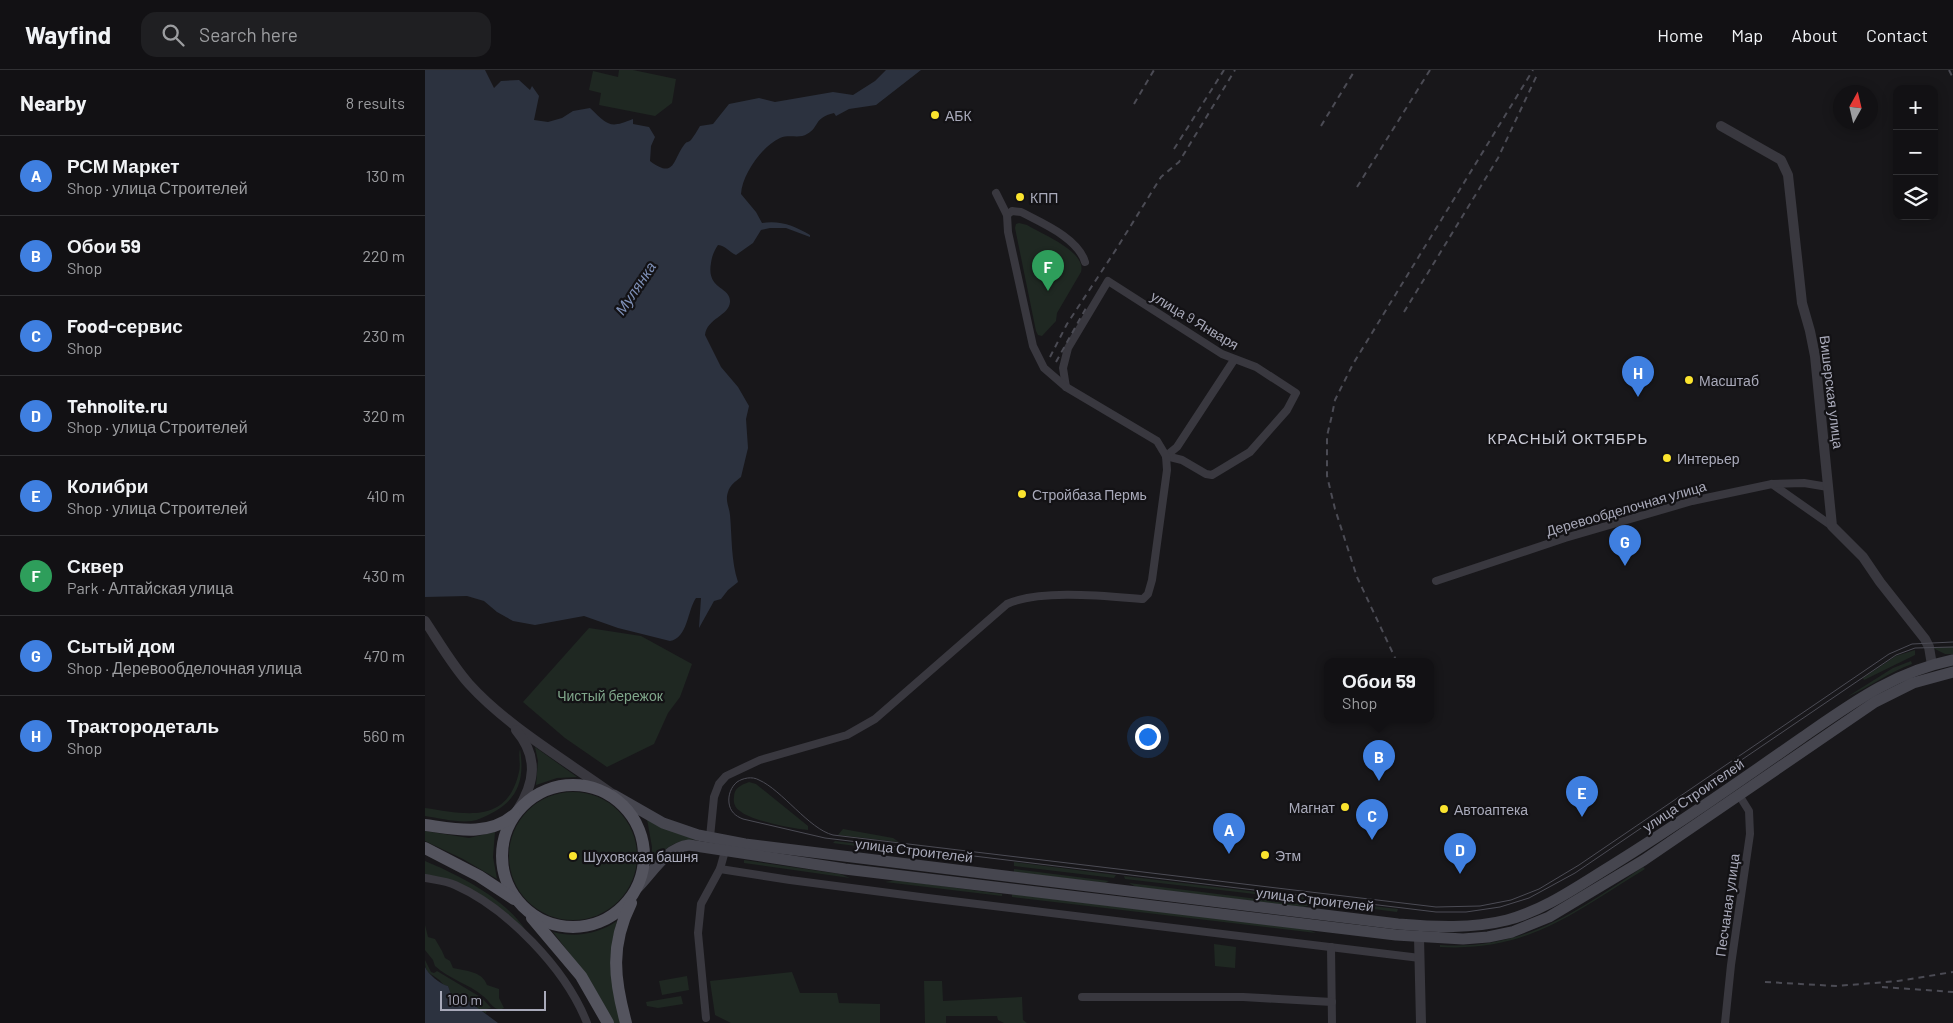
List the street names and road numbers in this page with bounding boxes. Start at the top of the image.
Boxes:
street label: улица 9 Января [1148,287,1242,353]
street label: Вишерская улица [1817,334,1847,450]
street label: Деревообделочная улица [1544,477,1708,539]
street label: улица Строителей [1639,755,1747,835]
street label: улица Строителей [854,834,974,866]
street label: Песчаная улица [1711,852,1743,958]
street label: улица Строителей [1255,883,1375,915]

